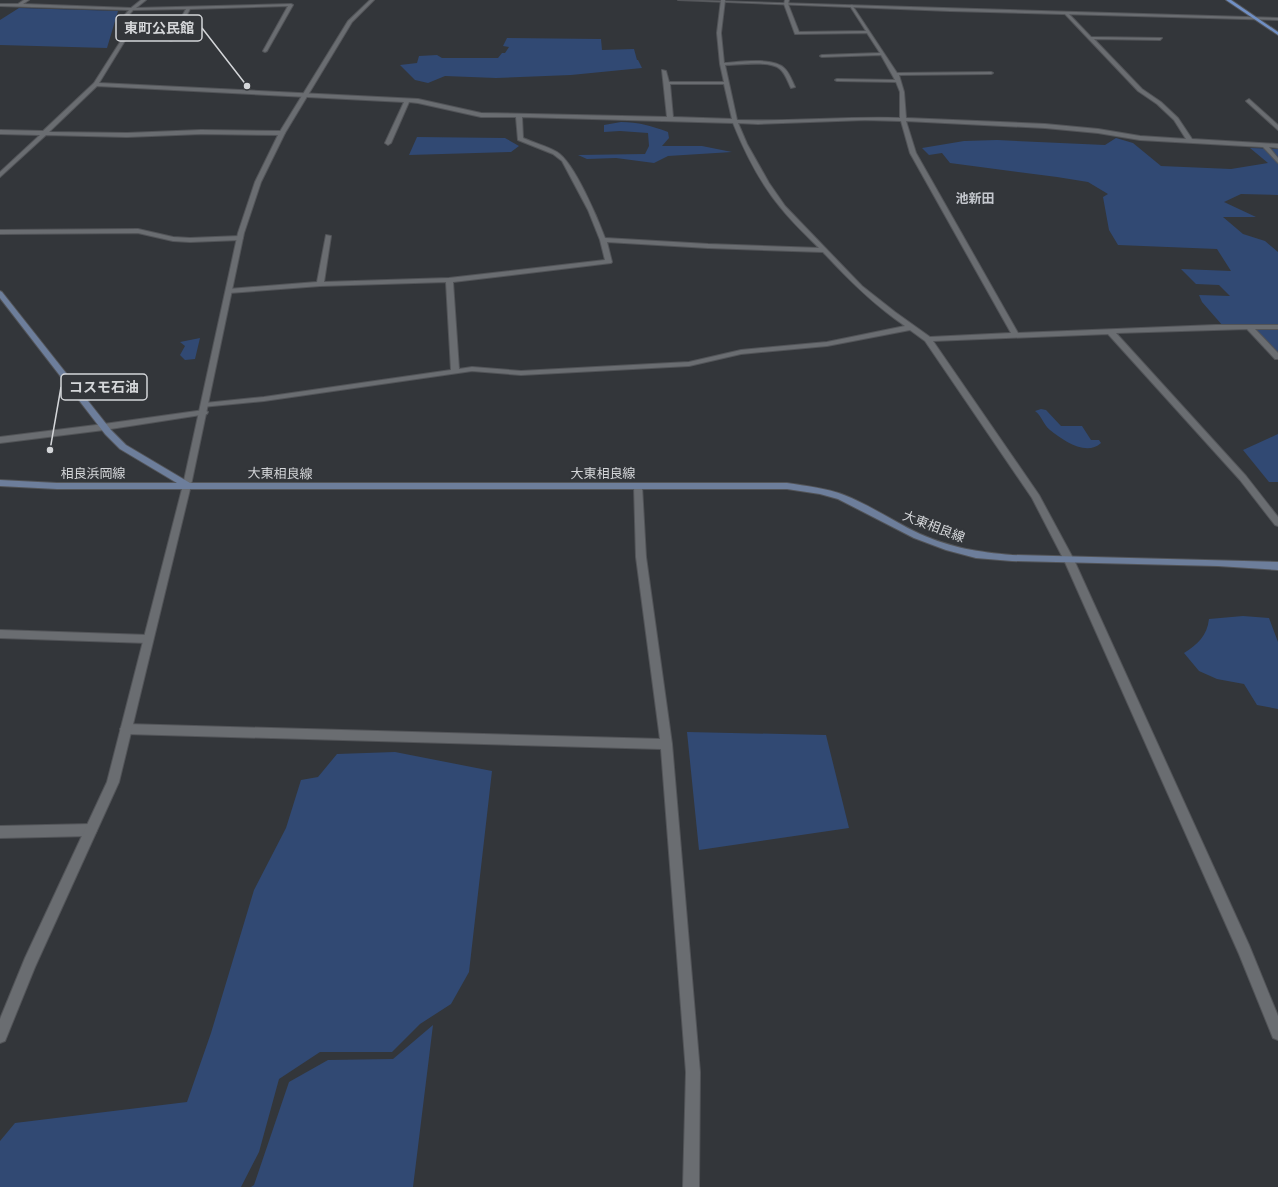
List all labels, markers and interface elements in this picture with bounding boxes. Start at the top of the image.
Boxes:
callout: 東町公民館 [116,15,202,41]
text: 東町公民館 [124,20,194,37]
district label: 池新田 [955,191,995,206]
callout: コスモ石油 [61,374,147,400]
text: コスモ石油 [69,379,139,396]
street label: 大東相良線 [247,465,313,482]
street label: 相良浜岡線 [60,466,126,481]
street label: 大東相良線 [570,466,636,481]
street label: 大東相良線 [901,508,967,545]

